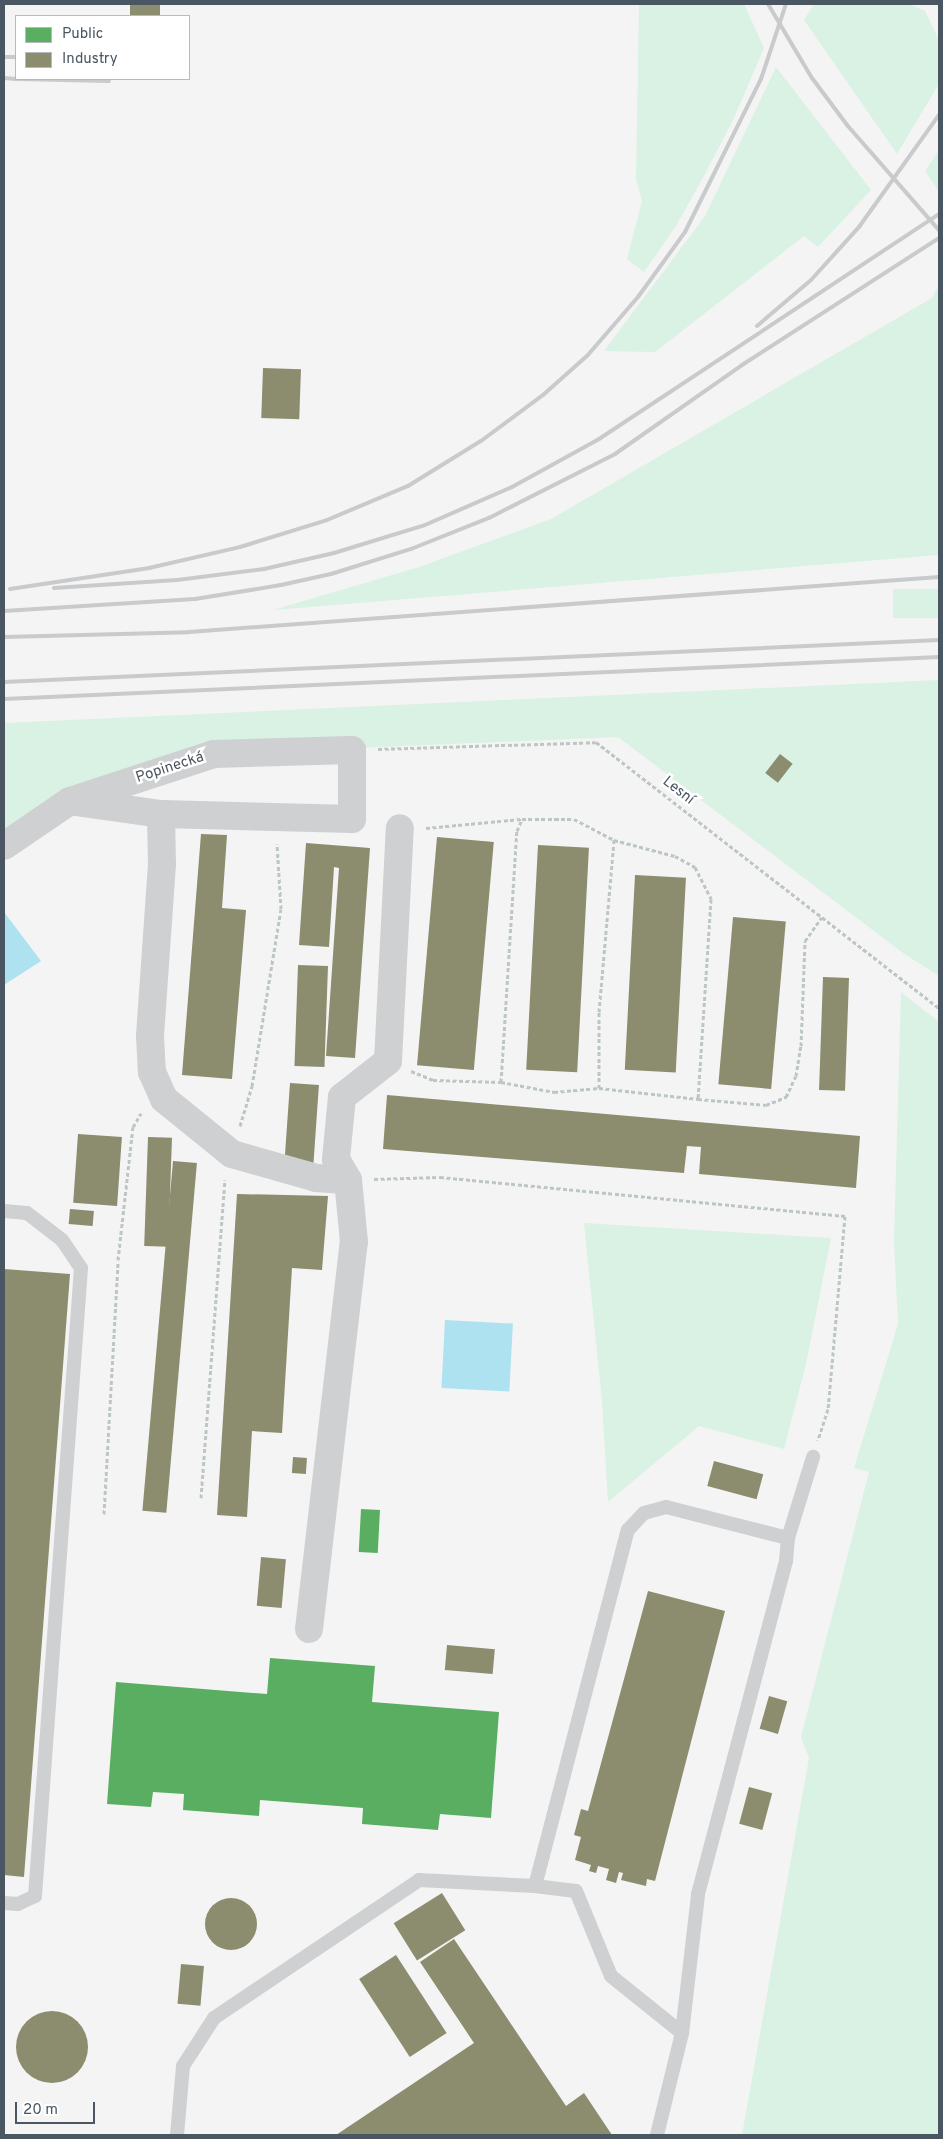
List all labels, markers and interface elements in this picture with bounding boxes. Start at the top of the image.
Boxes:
legend [15,15,190,80]
text: Public [62,25,103,44]
text: Industry [62,50,118,69]
street label: Popinecká [134,749,206,787]
street label: Lesní [658,773,698,809]
scale bar [18,2092,98,2124]
text: 20 m [23,2101,58,2120]

